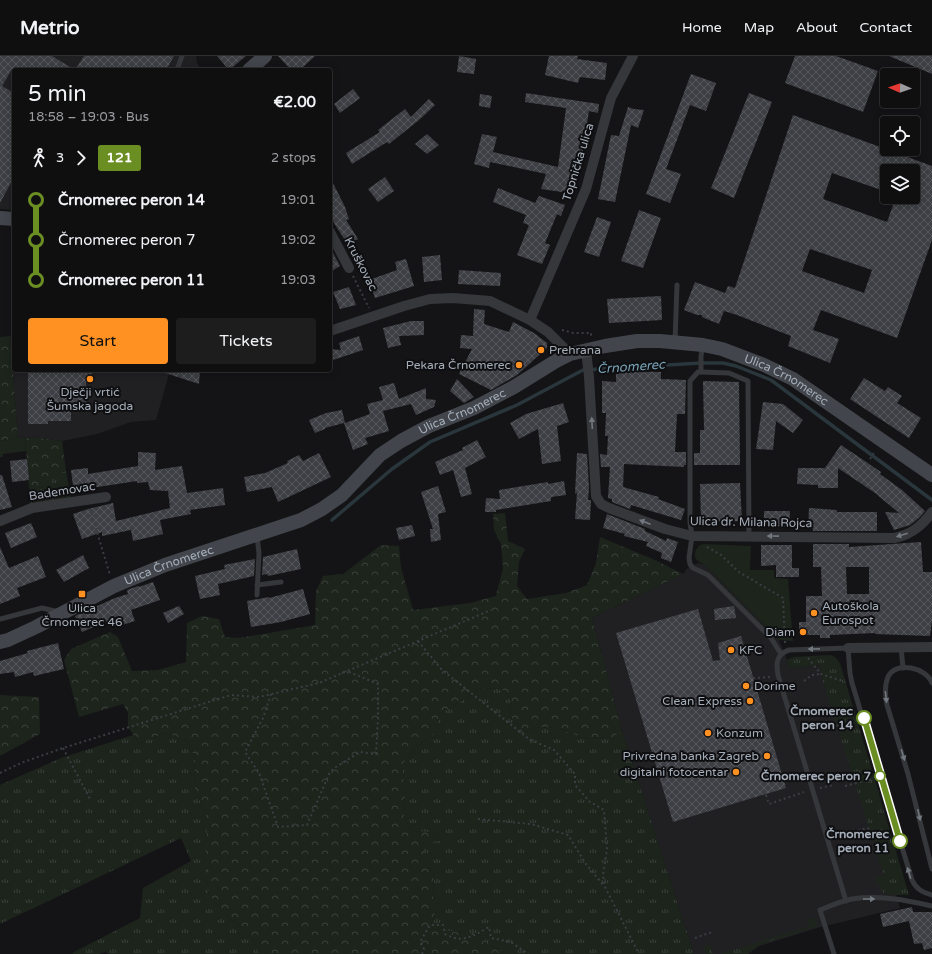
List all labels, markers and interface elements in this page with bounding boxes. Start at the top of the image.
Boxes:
text: Metrio [20,17,80,39]
text: Home [682,19,722,36]
text: Map [744,19,774,36]
text: About [796,19,838,36]
text: Contact [860,19,912,36]
north arrow [880,68,920,108]
map controls [880,68,920,204]
text: 5 min [28,81,87,107]
text: €2.00 [274,93,316,111]
text: 18:58 – 19:03 · Bus [28,109,149,125]
button: locate [880,116,920,156]
street label: Topnička ulica [559,121,597,203]
icon: walk [28,147,50,169]
icon: forward [70,147,92,169]
text: 121 [106,149,133,166]
text: 3 [56,150,64,166]
text: 2 stops [271,150,316,166]
button: layers [880,164,920,204]
text: Črnomerec peron 14 [58,191,205,209]
text: 19:01 [280,192,316,208]
text: Črnomerec peron 7 [58,231,196,249]
text: 19:02 [280,232,316,248]
street label: Kruškovac [341,235,381,293]
text: Črnomerec peron 11 [58,271,205,289]
text: 19:03 [280,272,316,288]
button: Start [28,318,168,364]
button: Tickets [176,318,316,364]
place label: Prehrana [549,343,601,357]
marker: Prehrana [536,345,546,355]
street label: Ulica Črnomerec [742,351,831,408]
water label: Črnomerec [596,357,667,377]
place label: Pekara Črnomerec [406,358,511,372]
marker: Pekara Črnomerec [514,360,524,370]
marker: Dječji vrtić Šumska jagoda [85,374,95,384]
place label: Dječji vrtić Šumska jagoda [47,385,133,413]
street label: Ulica Črnomerec [416,386,508,437]
one-way arrow [589,416,595,429]
street label: Bademovac [28,479,96,503]
street label: Ulica dr. Milana Rojca [690,514,812,530]
one-way arrow [638,518,650,524]
one-way arrow [766,533,779,539]
one-way arrow [896,533,908,539]
street label: Ulica Črnomerec [122,542,215,588]
marker: Ulica Črnomerec 46 [77,589,87,599]
place label: Autoškola Eurospot [822,599,879,627]
place label: Ulica Črnomerec 46 [41,601,123,629]
marker: Autoškola Eurospot [809,608,819,618]
place label: Diam [765,625,795,639]
marker: Diam [798,627,808,637]
place label: KFC [739,643,762,657]
marker: KFC [726,645,736,655]
one-way arrow [807,646,820,652]
place label: Dorime [754,679,796,693]
marker: Dorime [741,681,751,691]
one-way arrow [883,691,889,703]
place label: Clean Express [662,694,742,708]
marker: Clean Express [745,696,755,706]
place label: Črnomerec peron 14 [790,704,854,733]
marker: Črnomerec peron 14 [856,710,872,726]
place label: Konzum [716,726,763,740]
marker: Konzum [703,728,713,738]
place label: Privredna banka Zagreb [622,749,759,763]
one-way arrow [900,750,906,762]
marker: Privredna banka Zagreb [762,751,772,761]
place label: digitalni fotocentar [620,765,728,779]
marker: digitalni fotocentar [731,767,741,777]
place label: Črnomerec peron 7 [761,769,871,784]
marker: Črnomerec peron 7 [874,770,886,782]
one-way arrow [917,809,923,821]
place label: Črnomerec peron 11 [826,827,890,856]
marker: Črnomerec peron 11 [892,833,908,849]
one-way arrow [906,867,912,879]
one-way arrow [863,896,876,902]

